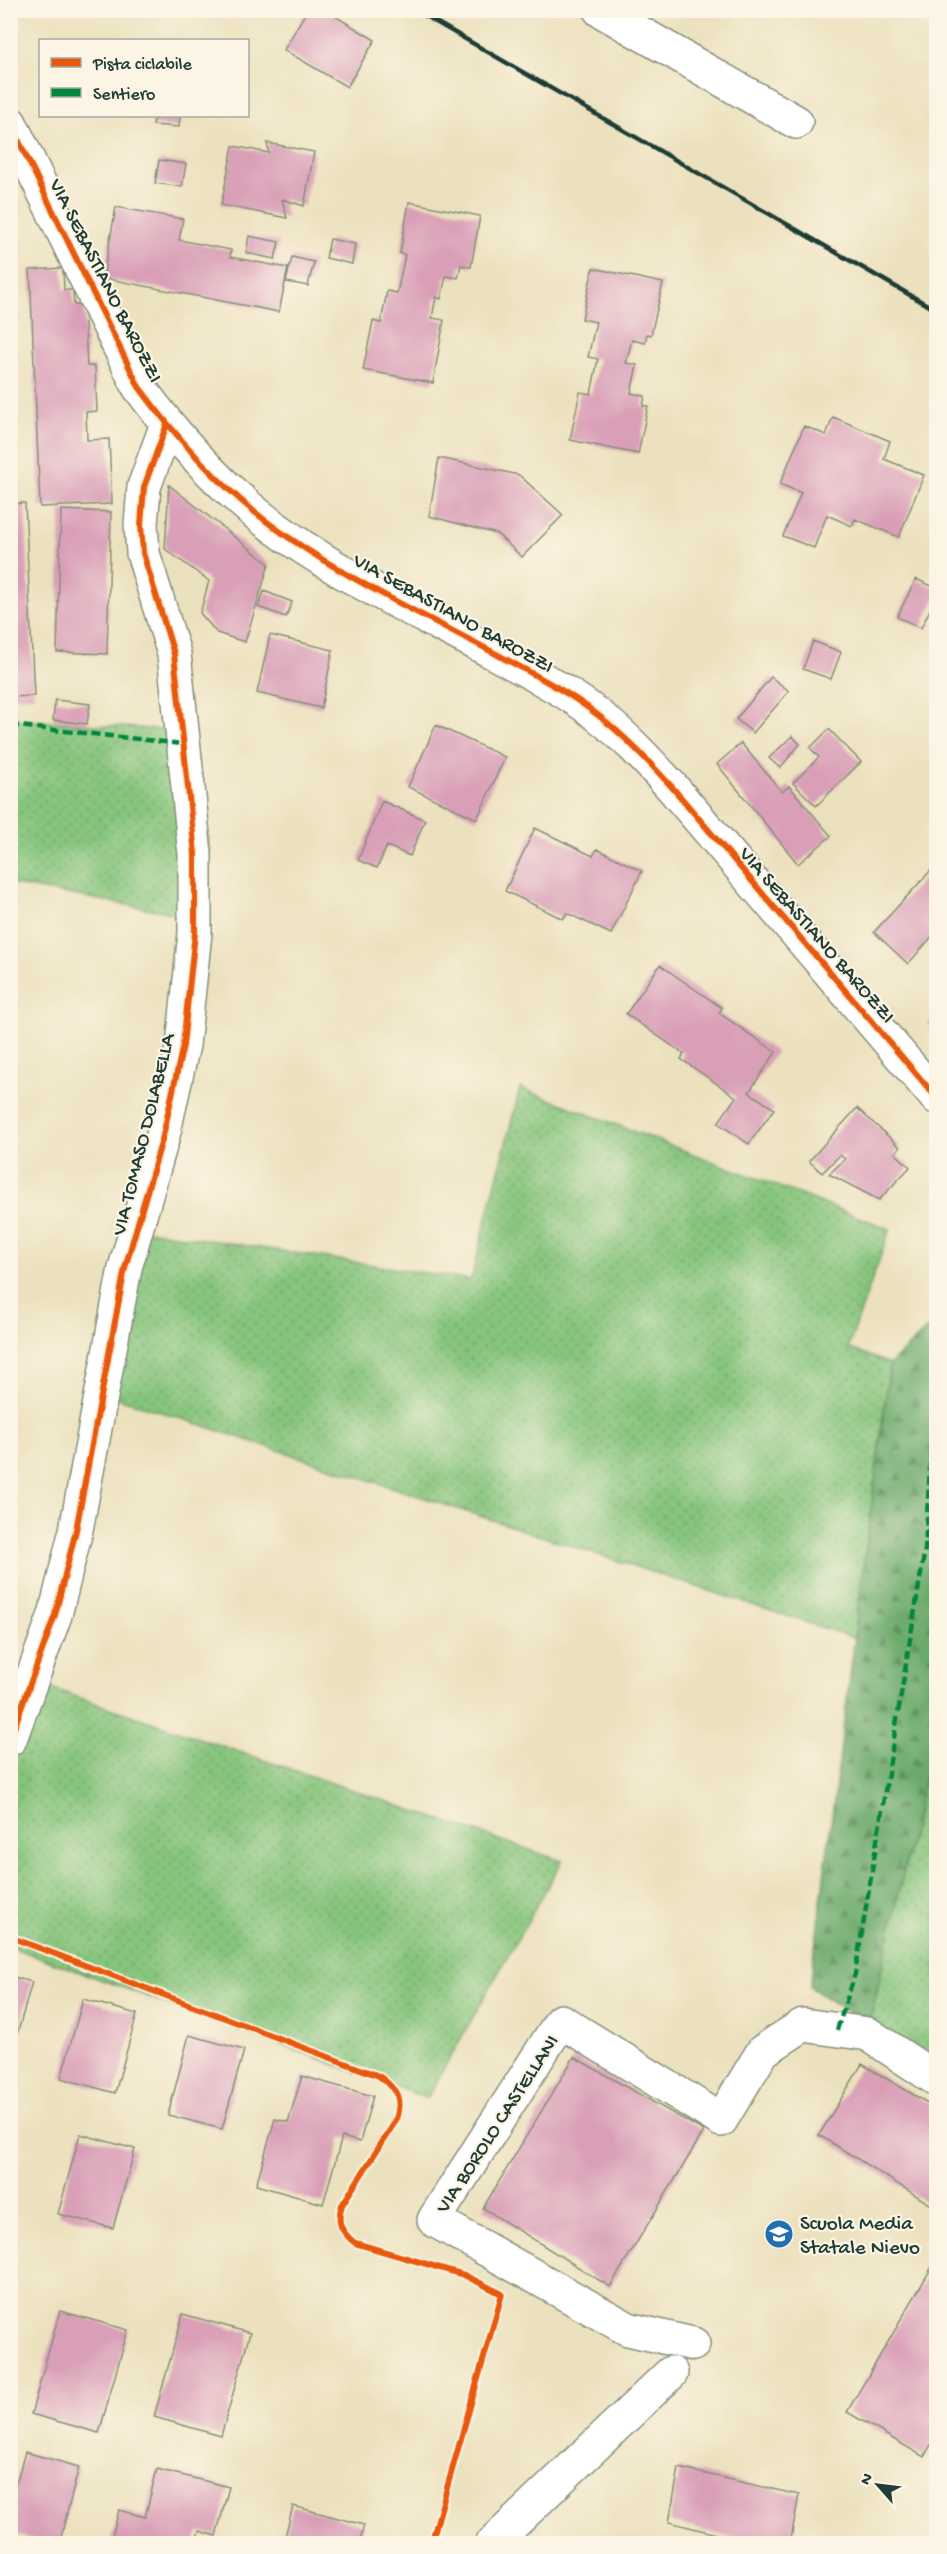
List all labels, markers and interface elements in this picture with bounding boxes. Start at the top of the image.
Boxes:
legend [39,39,249,117]
text: Pista ciclabile [92,55,193,76]
text: Sentiero [93,85,155,106]
street label: VIA SEBASTIANO BAROZZI [41,175,166,388]
street label: VIA SEBASTIANO BAROZZI [347,549,557,681]
street label: VIA SEBASTIANO BAROZZI [731,842,899,1030]
street label: VIA TOMASO DOLABELLA [108,1030,183,1239]
street label: VIA BOROLO CASTELLANI [431,2031,566,2220]
place label: Scuola Media Statale Nievo [800,2213,920,2262]
school or university icon: Scuola Media Statale Nievo [763,2218,795,2250]
north arrow [848,2455,908,2515]
text: N [857,2470,879,2489]

